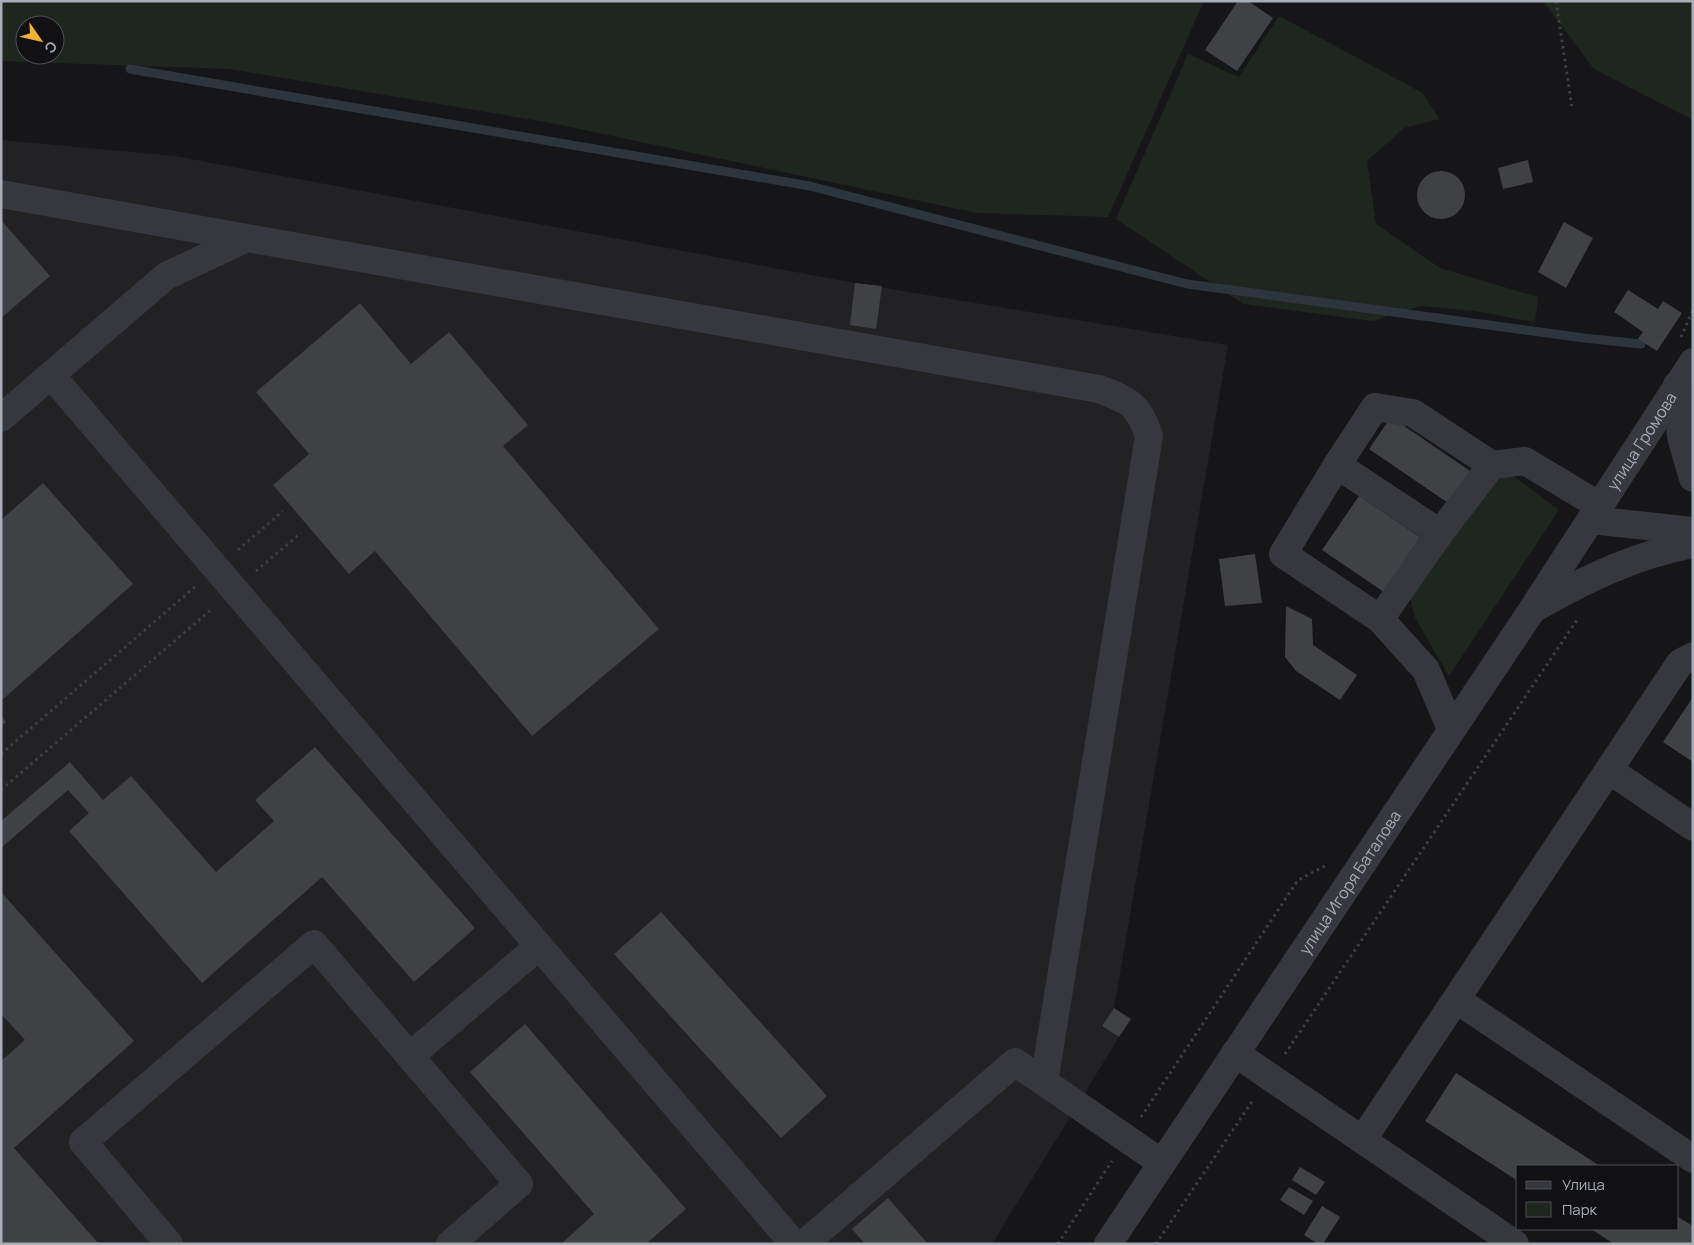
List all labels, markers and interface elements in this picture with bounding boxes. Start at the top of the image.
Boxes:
north arrow [15,15,65,65]
text: С [40,38,62,57]
street label: улица Громова [1602,388,1682,495]
street label: улица Игоря Баталова [1294,806,1406,959]
legend [1516,1165,1679,1230]
text: Улица [1562,1174,1605,1195]
text: Парк [1562,1199,1598,1220]

